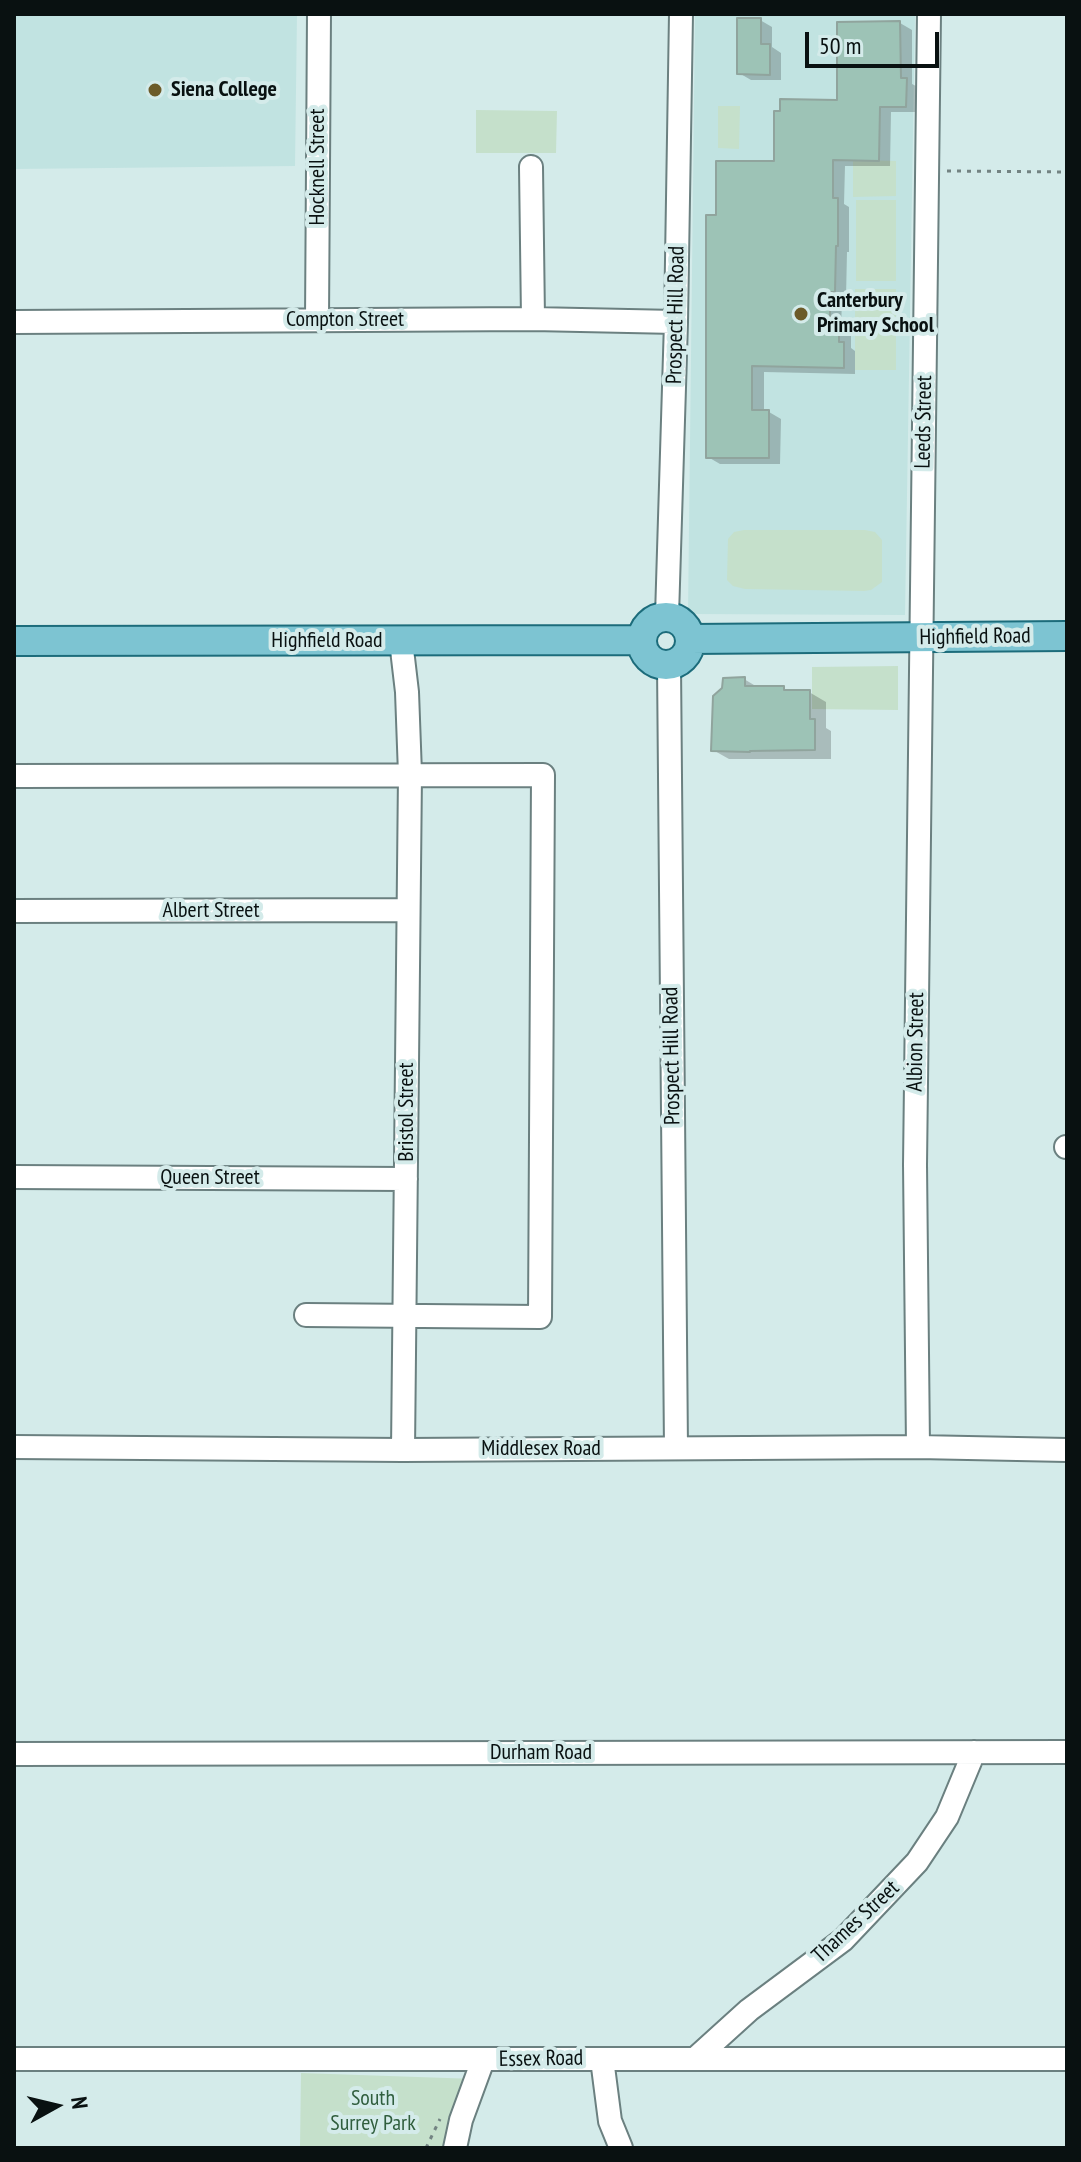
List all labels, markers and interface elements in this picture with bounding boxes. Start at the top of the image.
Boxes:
scale bar [809,16,943,66]
text: 50 m [819,30,861,61]
place label: Siena College [171,77,277,103]
marker: Siena College [146,81,164,99]
street label: Hocknell Street [305,109,331,225]
street label: Prospect Hill Road [662,246,690,384]
place label: Canterbury Primary School [817,288,934,340]
marker: Canterbury Primary School [792,305,810,323]
street label: Compton Street [286,307,404,333]
street label: Leeds Street [910,375,938,469]
street label: Highfield Road [919,623,1031,651]
street label: Highfield Road [271,628,383,654]
street label: Albert Street [163,898,259,924]
street label: Prospect Hill Road [658,987,686,1125]
street label: Albion Street [902,992,930,1092]
street label: Bristol Street [394,1062,420,1162]
street label: Queen Street [160,1165,260,1191]
street label: Middlesex Road [481,1436,601,1462]
street label: Durham Road [490,1740,592,1766]
street label: Thames Street [807,1875,905,1969]
street label: Essex Road [499,2045,583,2073]
north arrow [16,2066,96,2146]
park label: South Surrey Park [330,2086,416,2138]
text: N [65,2095,94,2110]

